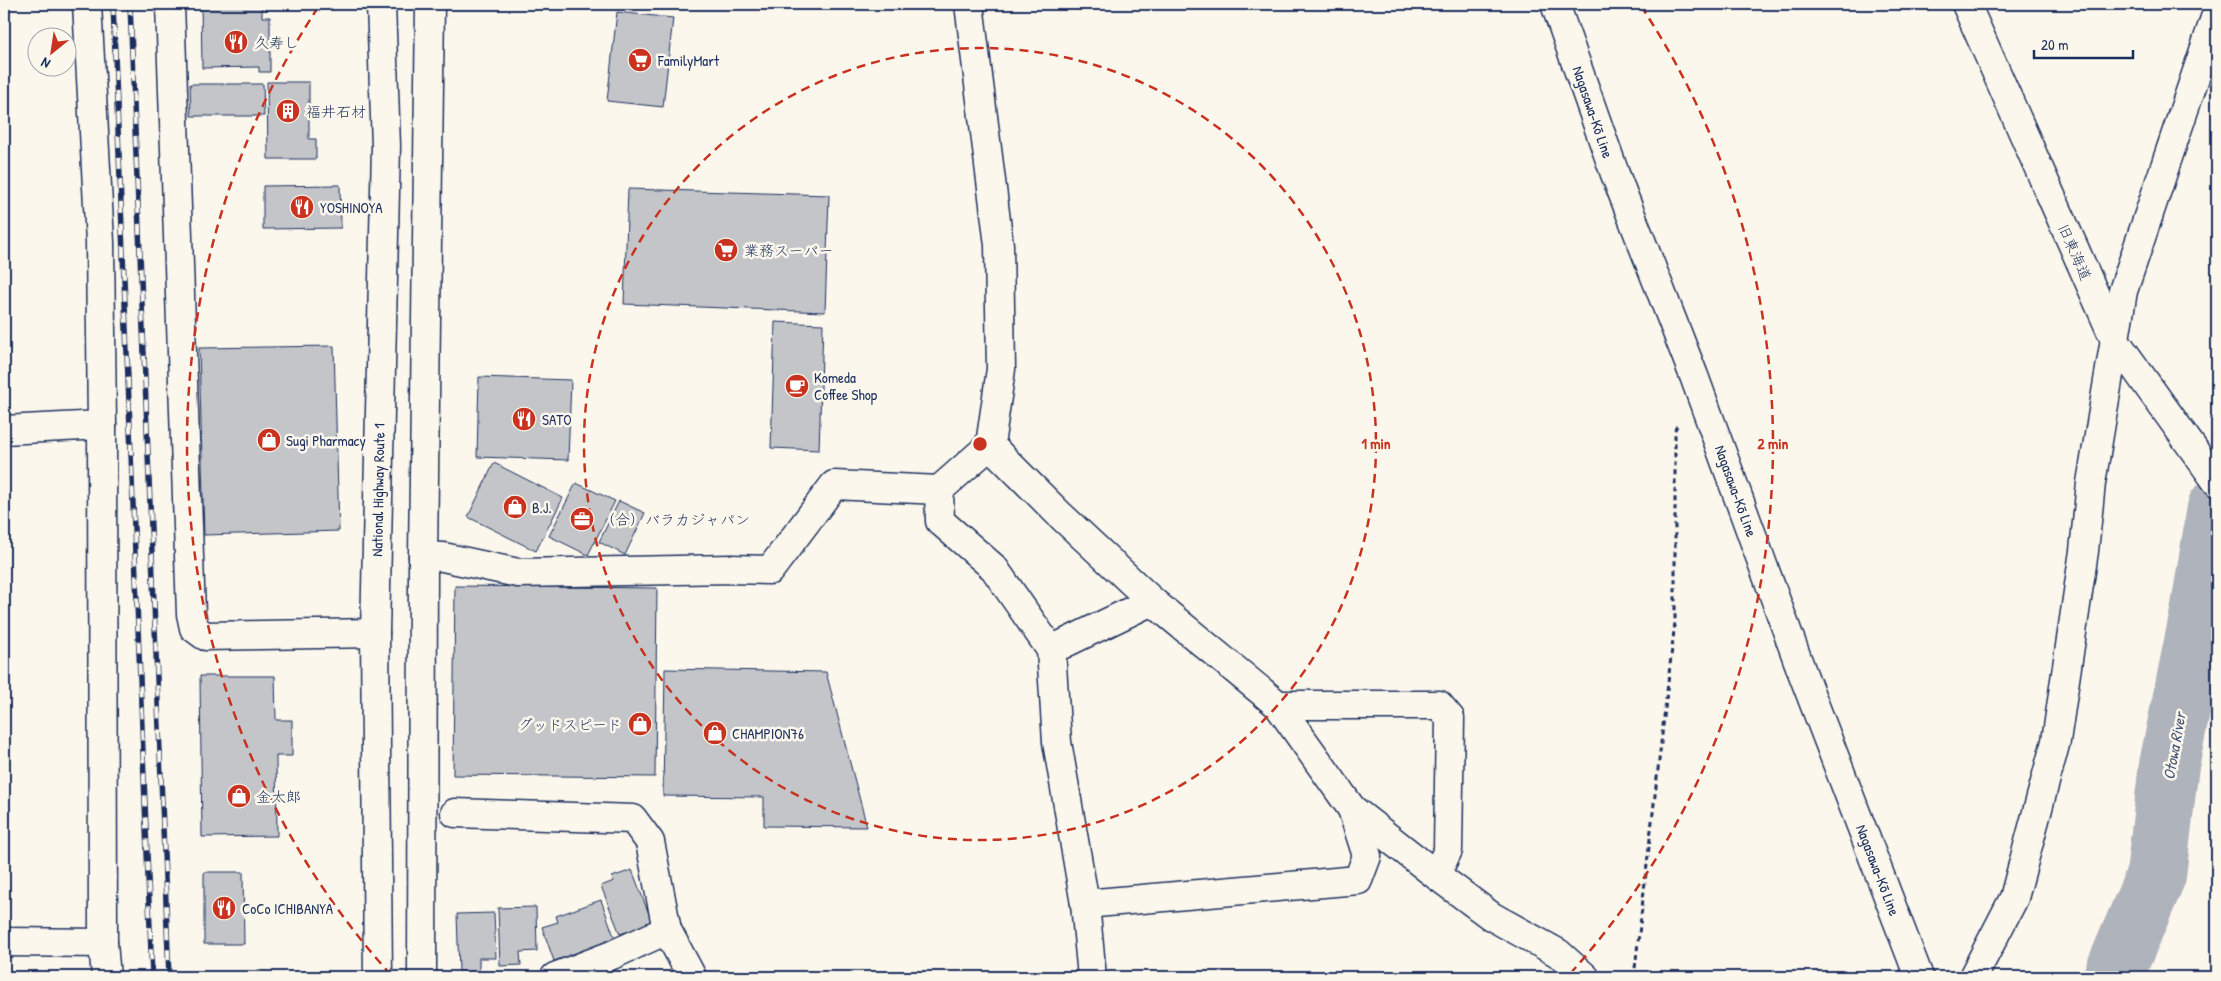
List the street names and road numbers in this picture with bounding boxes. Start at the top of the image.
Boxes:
street label: Nagasawa-Kō Line [1567,63,1619,161]
street label: 旧東海道 [2053,220,2097,284]
street label: National Highway Route 1 [366,423,390,557]
street label: Nagasawa-Kō Line [1710,442,1762,540]
street label: Nagasawa-Kō Line [1851,821,1905,919]

